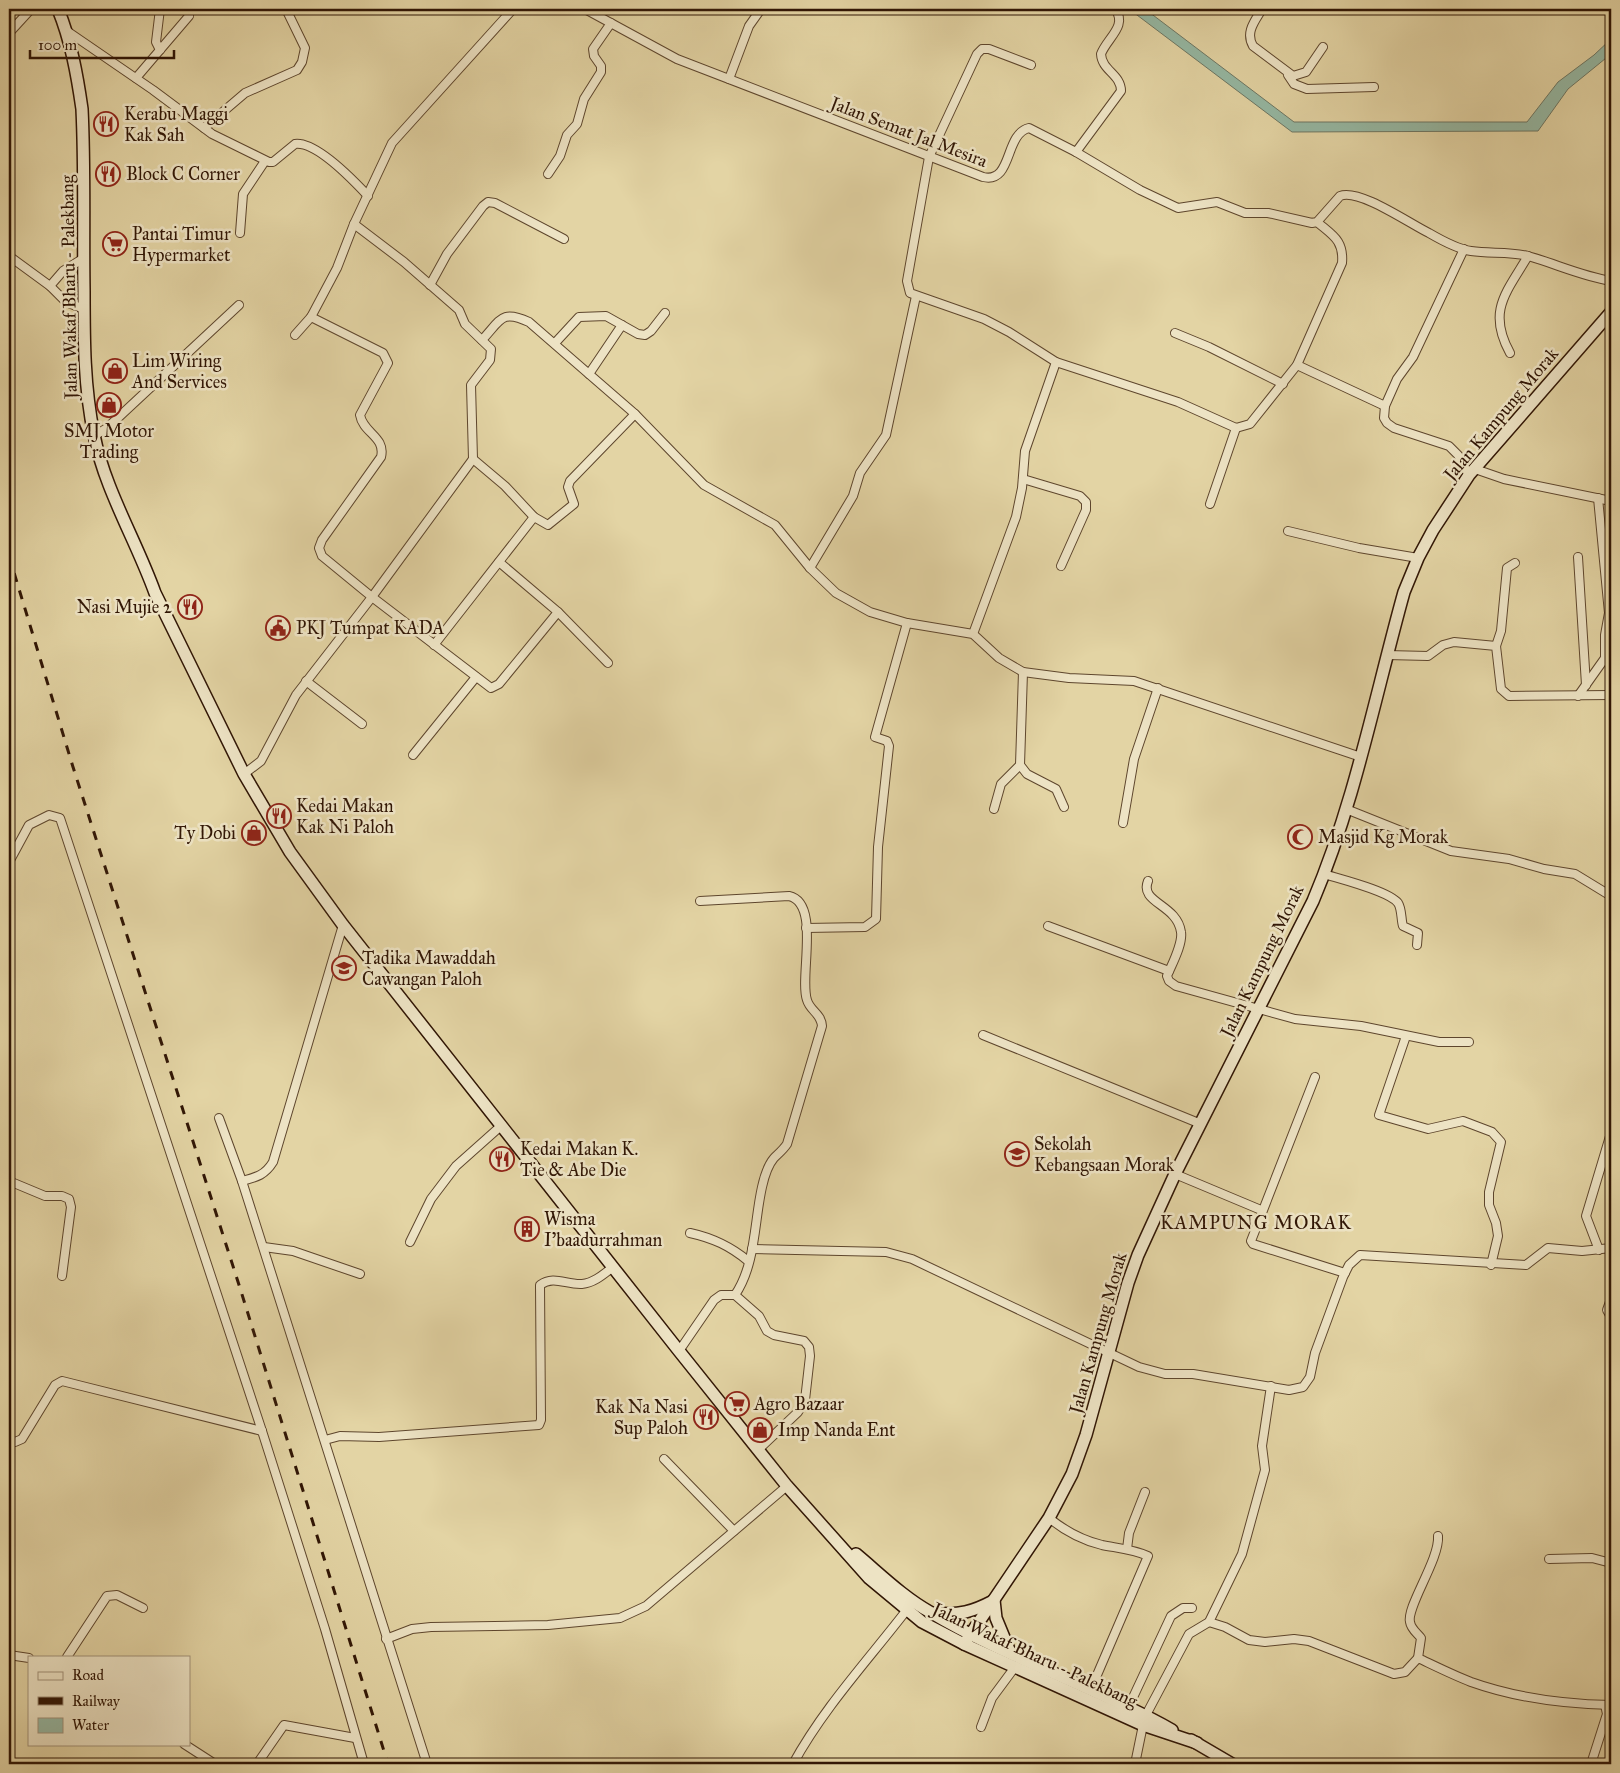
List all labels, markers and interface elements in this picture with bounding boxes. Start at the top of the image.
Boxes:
scale bar [30,28,174,60]
text: 100 m [38,36,78,54]
street label: Jalan Semat Jal Mesira [825,91,991,173]
place label: Kerabu Maggi Kak Sah [124,103,229,146]
restaurant icon: Kerabu Maggi Kak Sah [93,111,119,137]
restaurant icon: Block C Corner [95,161,121,187]
place label: Block C Corner [126,163,240,185]
street label: Jalan Wakaf Bharu - Palekbang [56,174,83,401]
place label: Pantai Timur Hypermarket [132,223,231,266]
supermarket icon: Pantai Timur Hypermarket [102,231,128,257]
street label: Jalan Kampung Morak [1438,343,1564,487]
place label: Lim Wiring And Services [131,350,227,393]
shop icon: Lim Wiring And Services [102,358,128,384]
shop icon: SMJ Motor Trading [96,392,122,418]
place label: SMJ Motor Trading [64,420,154,464]
restaurant icon: Nasi Mujie 2 [177,594,203,620]
place label: Nasi Mujie 2 [77,596,172,618]
public building icon: PKJ Tumpat KADA [265,615,291,641]
place label: PKJ Tumpat KADA [296,617,444,640]
place label: Kedai Makan Kak Ni Paloh [296,795,394,838]
restaurant icon: Kedai Makan Kak Ni Paloh [266,803,292,829]
shop icon: Ty Dobi [241,820,267,846]
place label: Ty Dobi [174,822,236,844]
mosque icon: Masjid Kg Morak [1287,824,1313,850]
place label: Masjid Kg Morak [1318,826,1449,849]
street label: Jalan Kampung Morak [1215,881,1310,1043]
place label: Tadika Mawaddah Cawangan Paloh [362,947,496,991]
school or university icon: Tadika Mawaddah Cawangan Paloh [331,955,357,981]
place label: Sekolah Kebangsaan Morak [1034,1133,1175,1177]
place label: Kedai Makan K. Tie & Abe Die [520,1138,638,1181]
school or university icon: Sekolah Kebangsaan Morak [1004,1141,1030,1167]
restaurant icon: Kedai Makan K. Tie & Abe Die [489,1146,515,1172]
place label: Wisma I’baadurrahman [544,1208,663,1251]
district label: KAMPUNG MORAK [1160,1211,1352,1234]
building icon: Wisma I’baadurrahman [514,1216,540,1242]
street label: Jalan Kampung Morak [1064,1249,1133,1418]
supermarket icon: Agro Bazaar [724,1391,750,1417]
place label: Agro Bazaar [753,1393,844,1416]
place label: Kak Na Nasi Sup Paloh [595,1396,688,1439]
restaurant icon: Kak Na Nasi Sup Paloh [693,1404,719,1430]
shop icon: Imp Nanda Ent [747,1417,773,1443]
place label: Imp Nanda Ent [778,1419,896,1441]
street label: Jalan Wakaf Bharu - Palekbang [927,1597,1142,1713]
legend [28,1656,190,1746]
text: Road [72,1666,104,1684]
text: Railway [72,1692,121,1710]
text: Water [72,1716,109,1734]

